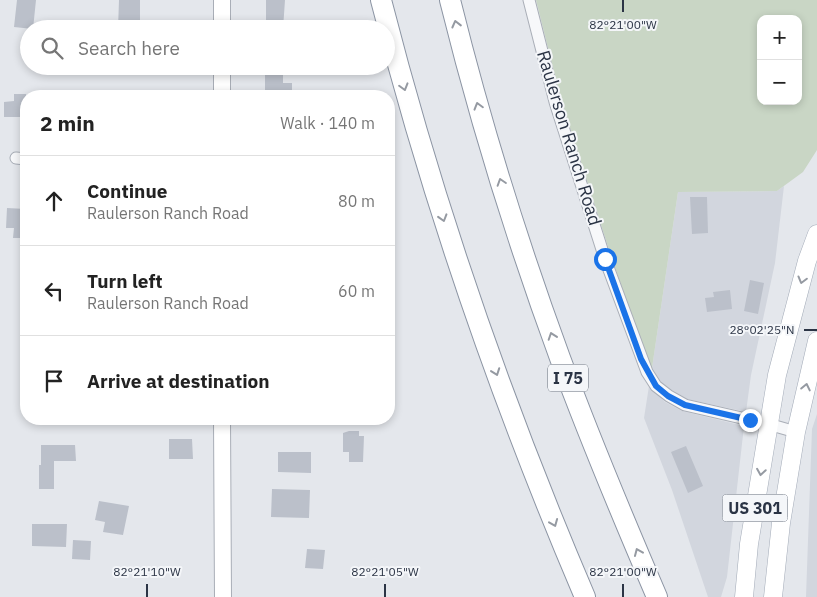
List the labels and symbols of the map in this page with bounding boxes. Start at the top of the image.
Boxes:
text: 82°21'00"W [589,17,657,32]
one-way arrow [451,20,461,28]
street label: Raulerson Ranch Road [532,47,607,228]
one-way arrow [399,82,409,91]
one-way arrow [474,102,484,111]
one-way arrow [497,178,507,186]
one-way arrow [438,213,448,221]
route start [594,248,617,271]
one-way arrow [797,276,808,284]
text: 28°02'25"N [729,322,795,337]
one-way arrow [548,332,558,341]
road number: I 75 [548,364,588,392]
one-way arrow [490,367,500,376]
one-way arrow [800,382,811,391]
route end [739,409,762,432]
one-way arrow [756,468,766,477]
road number: US 301 [722,494,788,522]
one-way arrow [548,519,558,527]
one-way arrow [634,548,644,557]
text: 82°21'10"W [113,564,181,579]
text: 82°21'05"W [351,564,419,579]
text: 82°21'00"W [589,564,657,579]

